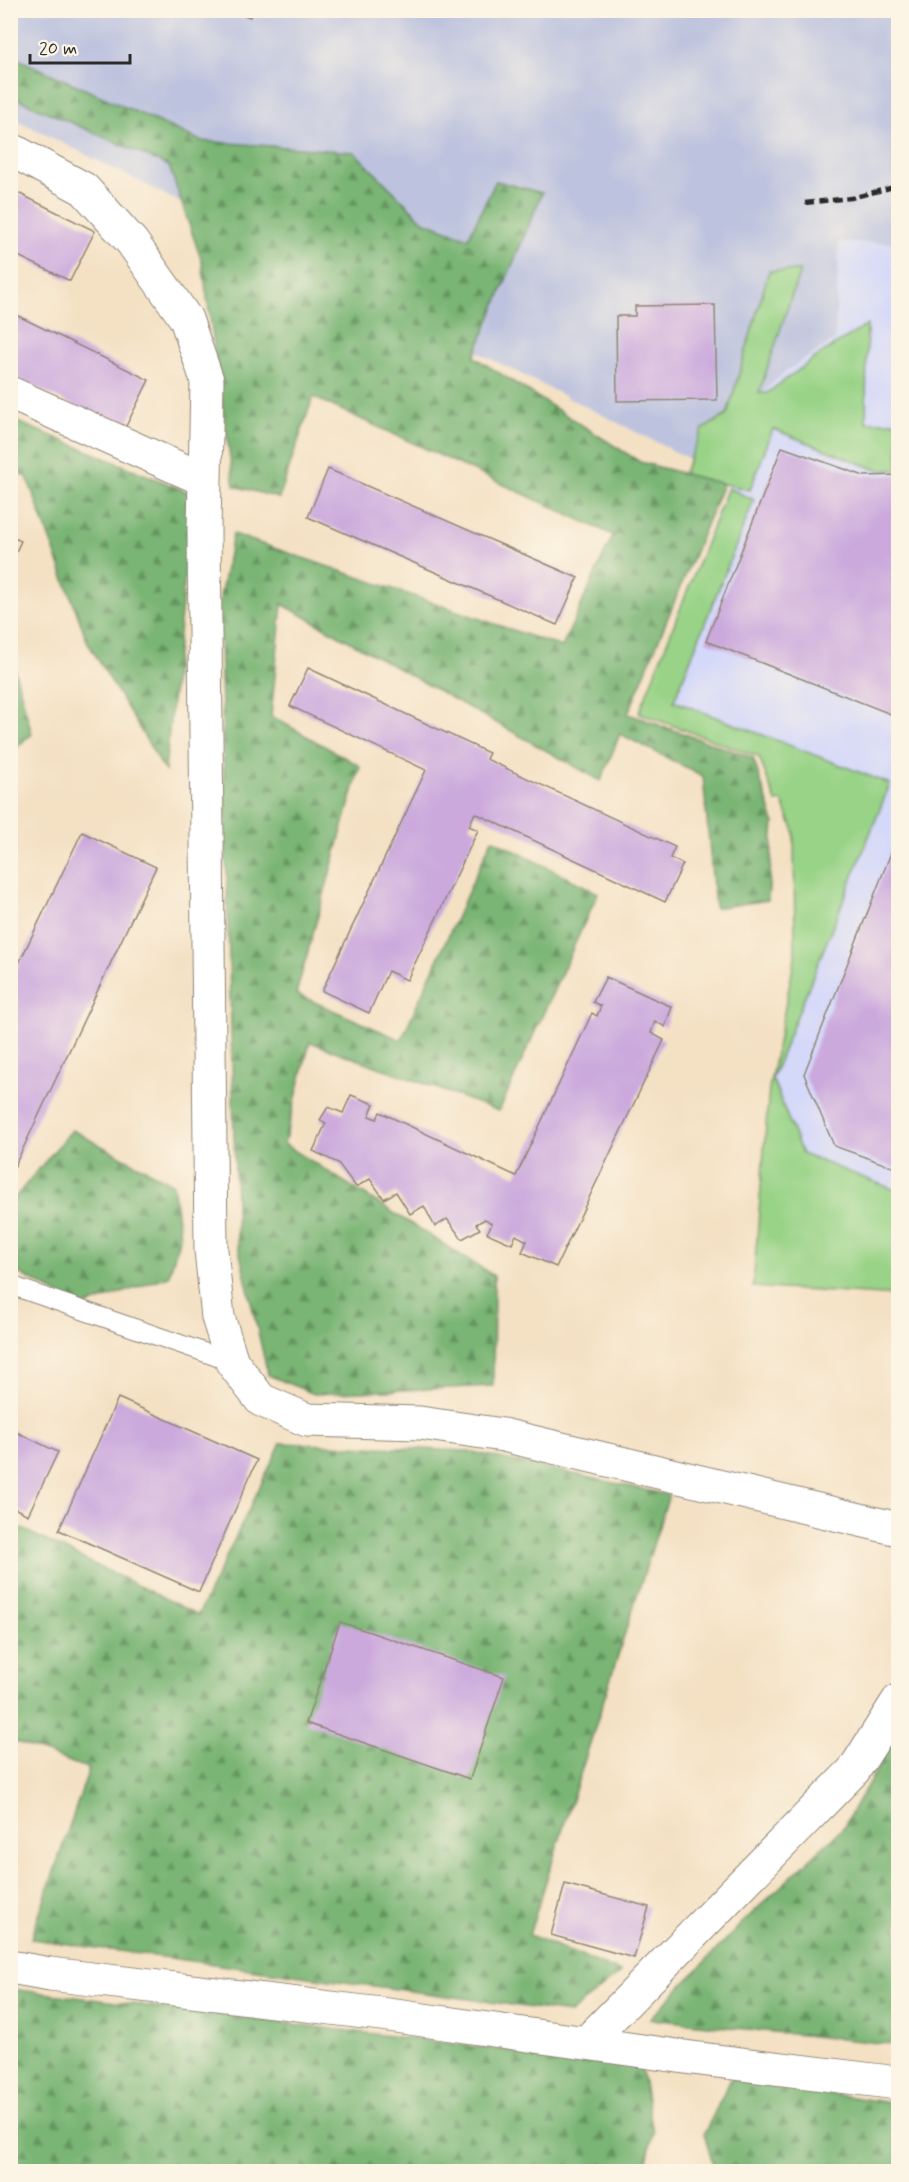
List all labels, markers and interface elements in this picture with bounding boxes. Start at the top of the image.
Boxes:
scale bar [30,27,130,65]
text: 20 m [39,37,77,61]

